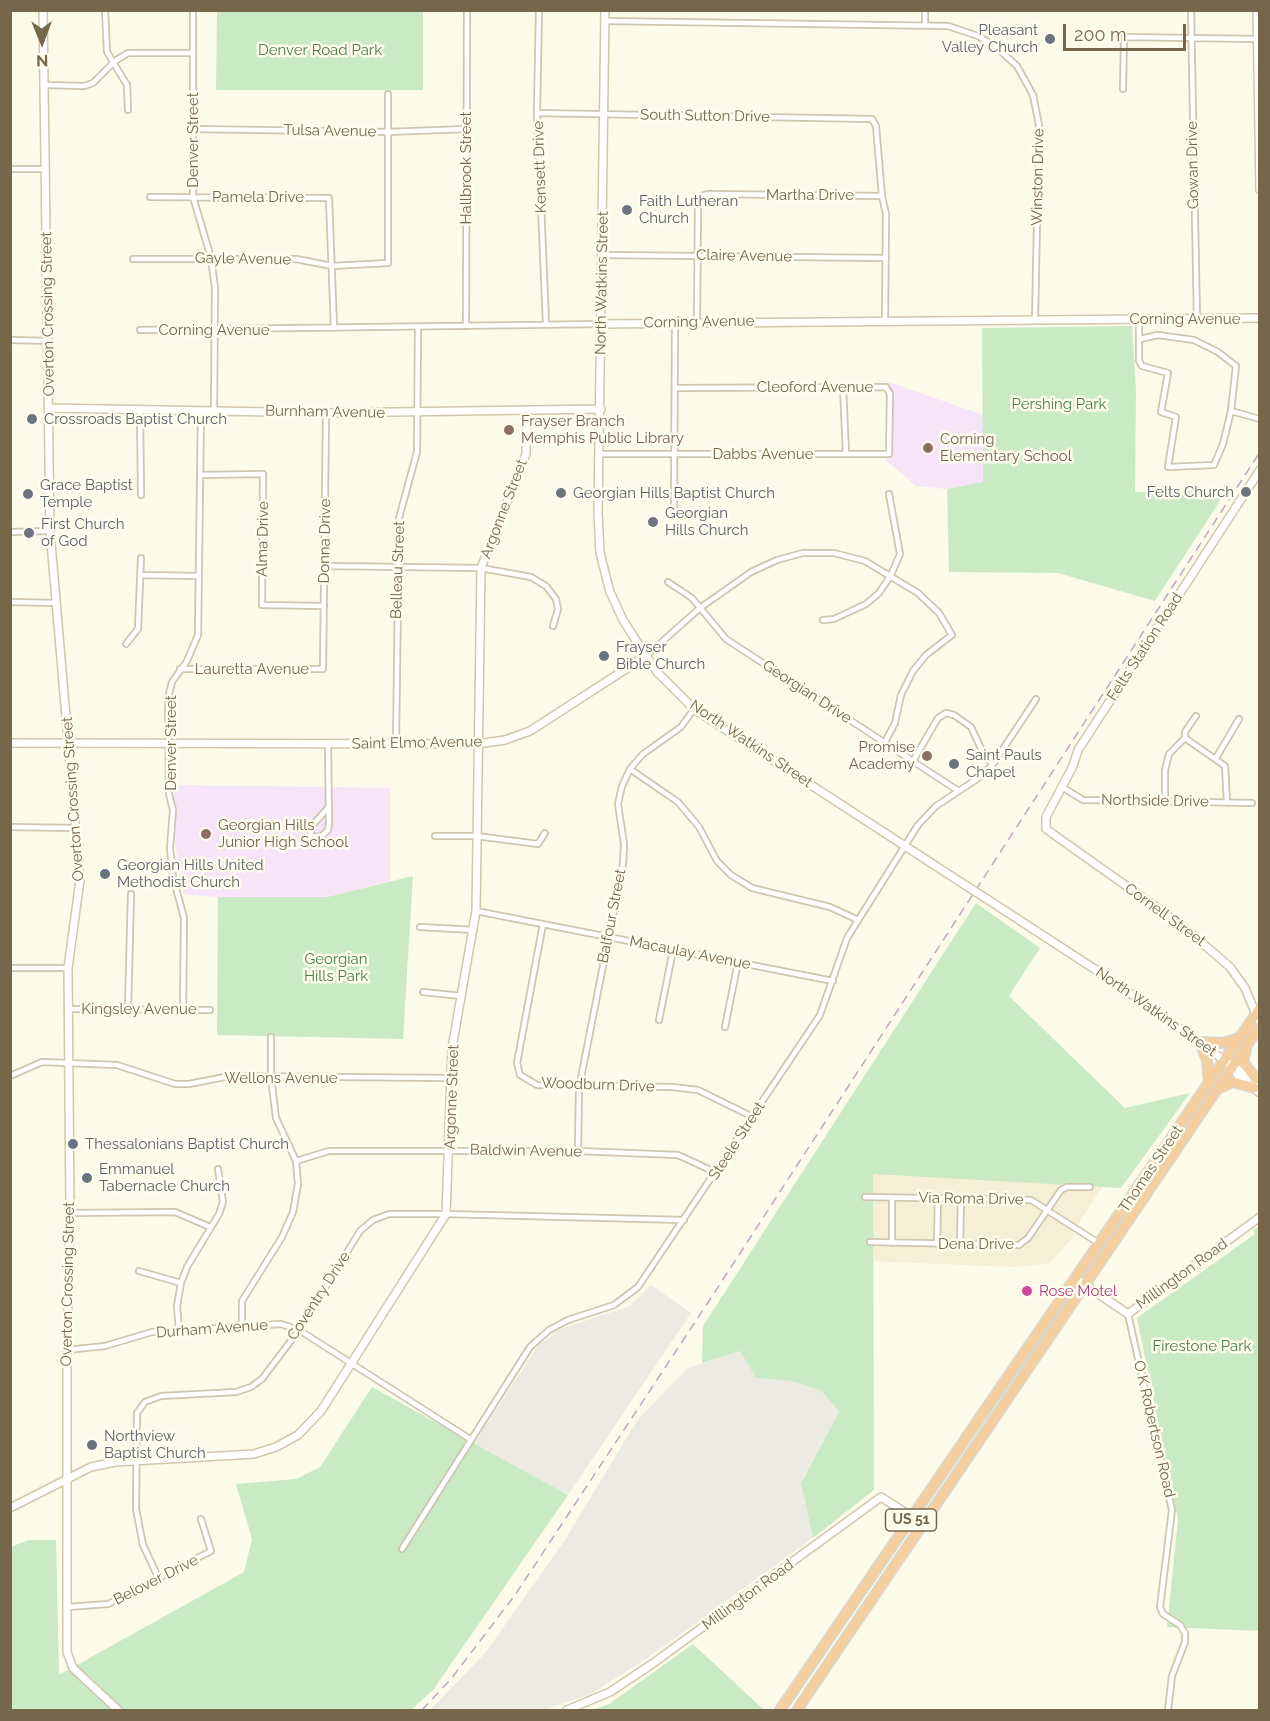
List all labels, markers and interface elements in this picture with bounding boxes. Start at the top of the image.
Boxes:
north arrow [12,12,72,72]
scale bar [1066,12,1189,50]
place label: Pleasant Valley Church [942,21,1038,56]
text: 200 m [1074,24,1127,45]
marker: Pleasant Valley Church [1043,32,1057,46]
park label: Denver Road Park [258,41,382,59]
text: N [36,51,49,70]
street label: Denver Street [184,92,202,188]
street label: South Sutton Drive [640,106,770,126]
street label: Hallbrook Street [457,112,475,224]
street label: Tulsa Avenue [283,121,377,141]
street label: Kensett Drive [529,121,551,213]
street label: Gowan Drive [1183,121,1203,209]
street label: Winston Drive [1028,128,1048,226]
street label: Martha Drive [766,186,854,204]
street label: Pamela Drive [212,188,304,206]
place label: Faith Lutheran Church [639,192,738,227]
marker: Faith Lutheran Church [620,203,634,217]
street label: North Watkins Street [592,211,612,355]
street label: Overton Crossing Street [38,231,58,397]
street label: Claire Avenue [696,246,792,266]
street label: Gayle Avenue [195,249,291,269]
street label: Corning Avenue [1130,310,1240,328]
street label: Corning Avenue [643,312,755,332]
street label: Corning Avenue [159,321,269,339]
street label: Cleoford Avenue [757,378,873,396]
park label: Pershing Park [1012,395,1106,413]
street label: Burnham Avenue [265,402,385,422]
place label: Crossroads Baptist Church [44,410,227,428]
marker: Crossroads Baptist Church [25,412,39,426]
place label: Frayser Branch Memphis Public Library [521,412,684,447]
marker: Frayser Branch Memphis Public Library [502,423,516,437]
place label: Corning Elementary School [940,430,1072,465]
marker: Corning Elementary School [921,441,935,455]
street label: Dabbs Avenue [712,445,814,463]
street label: Argonne Street [477,457,531,561]
place label: Grace Baptist Temple [40,476,133,511]
place label: Felts Church [1147,483,1234,501]
place label: Georgian Hills Baptist Church [573,484,775,502]
marker: Felts Church [1239,485,1253,499]
marker: Georgian Hills Baptist Church [554,486,568,500]
marker: Grace Baptist Temple [21,487,35,501]
street label: Donna Drive [315,498,335,584]
street label: Alma Drive [253,501,273,577]
place label: Georgian Hills Church [665,504,749,539]
place label: First Church of God [41,515,124,550]
marker: Georgian Hills Church [646,515,660,529]
street label: Belleau Street [387,521,409,619]
marker: First Church of God [22,526,36,540]
street label: Felts Station Road [1103,590,1187,704]
place label: Frayser Bible Church [616,638,705,673]
marker: Frayser Bible Church [597,649,611,663]
street label: Georgian Drive [759,657,855,727]
street label: Lauretta Avenue [195,660,309,678]
street label: Denver Street [162,695,180,791]
street label: North Watkins Street [686,696,816,792]
street label: Overton Crossing Street [58,716,88,882]
street label: Saint Elmo Avenue [352,733,482,753]
place label: Promise Academy [849,738,915,773]
place label: Saint Pauls Chapel [966,746,1042,781]
marker: Promise Academy [920,749,934,763]
marker: Saint Pauls Chapel [947,757,961,771]
street label: Northside Drive [1101,791,1209,811]
place label: Georgian Hills Junior High School [218,816,348,851]
marker: Georgian Hills Junior High School [199,827,213,841]
place label: Georgian Hills United Methodist Church [117,856,264,891]
marker: Georgian Hills United Methodist Church [98,867,112,881]
street label: Balfour Street [594,867,630,965]
street label: Cornell Street [1121,880,1209,950]
street label: Macaulay Avenue [628,932,752,974]
park label: Georgian Hills Park [304,950,368,985]
street label: North Watkins Street [1092,963,1220,1061]
street label: Kingsley Avenue [81,1000,197,1018]
street label: Argonne Street [441,1044,463,1150]
street label: Wellons Avenue [224,1069,338,1087]
street label: Woodburn Drive [541,1074,655,1096]
street label: Steele Street [705,1098,769,1184]
street label: Thomas Street [1115,1122,1187,1216]
place label: Thessalonians Baptist Church [85,1135,289,1153]
marker: Thessalonians Baptist Church [66,1137,80,1151]
street label: Baldwin Avenue [470,1141,582,1161]
place label: Emmanuel Tabernacle Church [99,1160,230,1195]
marker: Emmanuel Tabernacle Church [80,1171,94,1185]
street label: Via Roma Drive [918,1189,1024,1209]
street label: Overton Crossing Street [58,1201,78,1367]
street label: Dena Drive [938,1235,1014,1253]
street label: Millington Road [1133,1235,1231,1313]
street label: Coventry Drive [284,1248,354,1344]
place label: Rose Motel [1039,1282,1117,1300]
marker: Rose Motel [1020,1284,1034,1298]
street label: Durham Avenue [155,1316,269,1342]
park label: Firestone Park [1152,1337,1252,1355]
street label: O K Robertson Road [1129,1359,1179,1499]
place label: Northview Baptist Church [104,1427,206,1462]
marker: Northview Baptist Church [85,1438,99,1452]
road number: US 51 [886,1509,936,1531]
street label: Belover Drive [111,1551,201,1609]
street label: Millington Road [699,1556,797,1634]

